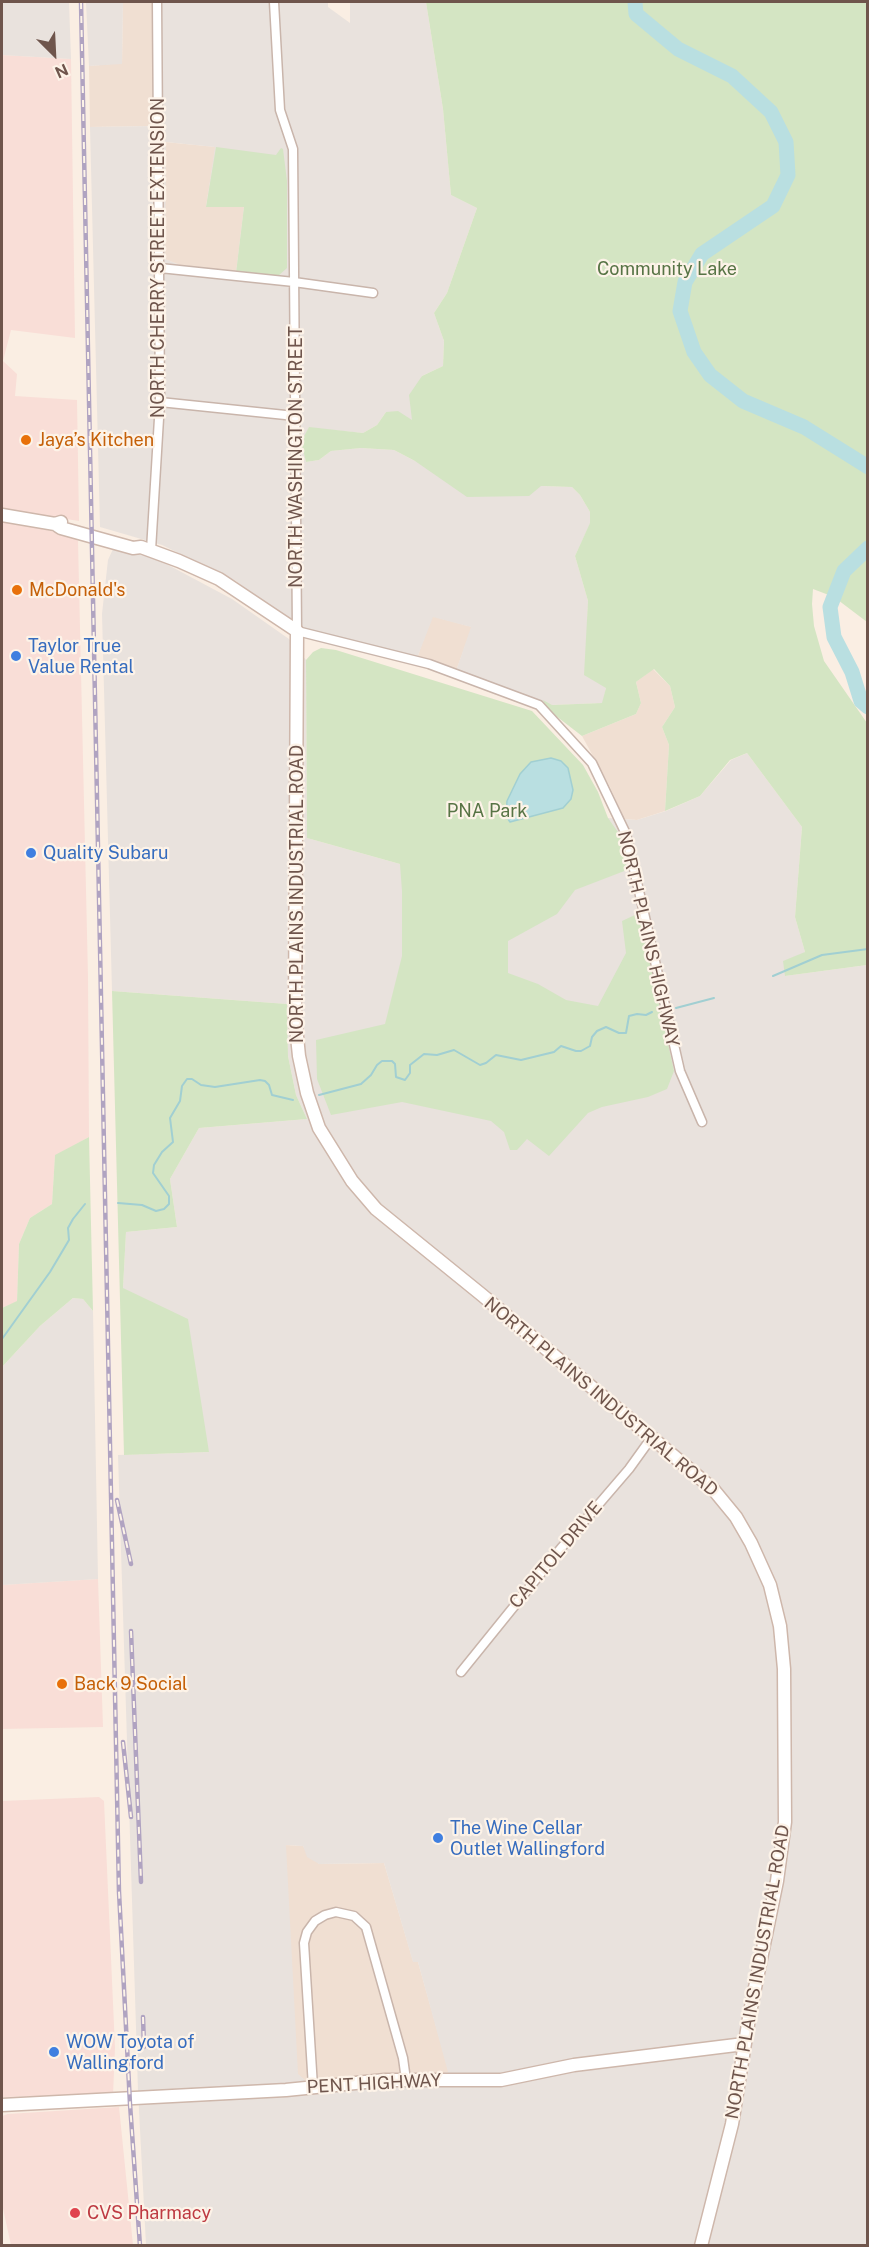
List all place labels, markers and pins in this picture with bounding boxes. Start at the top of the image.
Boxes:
place label: Jaya’s Kitchen [38,429,154,451]
marker: Jaya’s Kitchen [19,433,33,447]
place label: McDonald's [29,579,125,601]
marker: McDonald's [10,583,24,597]
place label: Taylor True Value Rental [28,635,134,678]
marker: Taylor True Value Rental [9,649,23,663]
place label: Quality Subaru [43,842,168,864]
marker: Quality Subaru [24,846,38,860]
place label: Back 9 Social [74,1673,188,1695]
marker: Back 9 Social [55,1677,69,1691]
place label: The Wine Cellar Outlet Wallingford [450,1817,605,1860]
marker: The Wine Cellar Outlet Wallingford [431,1831,445,1845]
place label: WOW Toyota of Wallingford [66,2031,194,2074]
marker: WOW Toyota of Wallingford [47,2045,61,2059]
place label: CVS Pharmacy [87,2202,211,2224]
marker: CVS Pharmacy [68,2206,82,2220]

